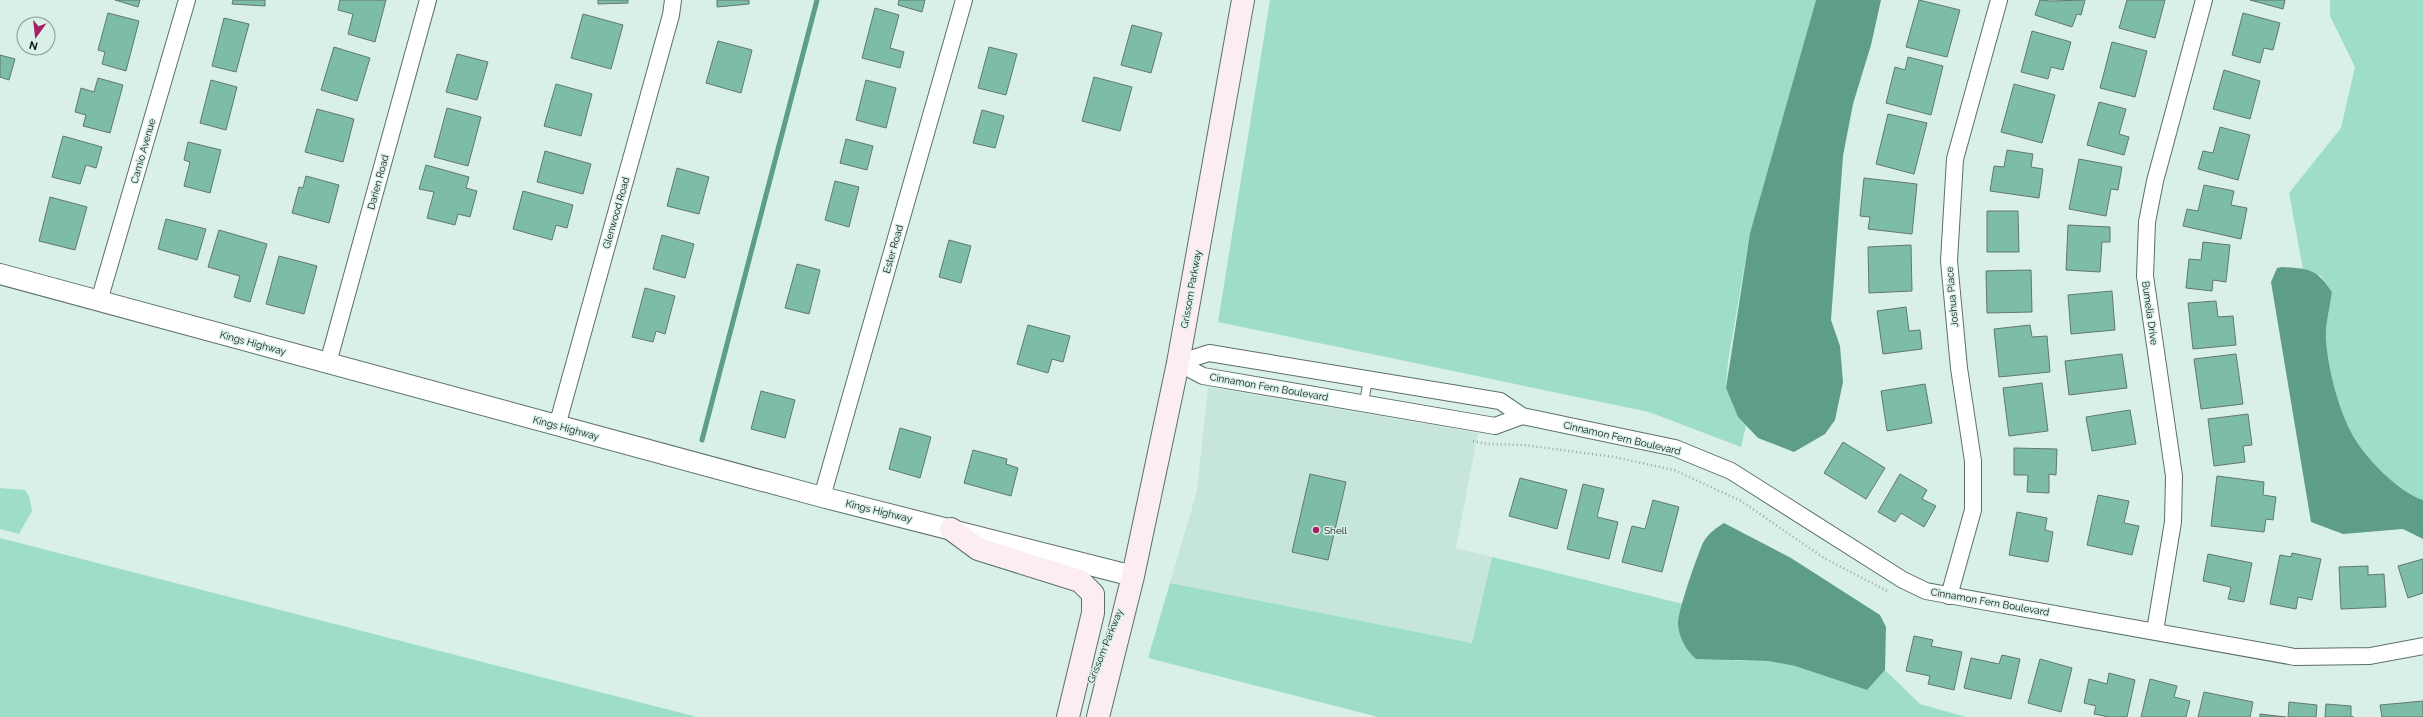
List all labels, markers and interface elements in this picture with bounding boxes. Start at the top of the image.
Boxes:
north arrow [16,16,56,56]
text: N [28,38,39,53]
street label: Camio Avenue [128,117,158,185]
street label: Darien Road [365,153,391,211]
street label: Glenwood Road [601,176,631,250]
street label: Ester Road [881,224,905,274]
street label: Grissom Parkway [1179,248,1203,329]
street label: Joshua Place [1944,266,1960,328]
street label: Bumelia Drive [2140,280,2160,346]
street label: Kings Highway [219,329,288,357]
street label: Cinnamon Fern Boulevard [1209,371,1329,403]
street label: Kings Highway [532,414,601,442]
street label: Cinnamon Fern Boulevard [1562,419,1682,457]
street label: Kings Highway [845,497,914,525]
marker: Shell [1311,525,1321,535]
place label: Shell [1324,525,1347,536]
street label: Cinnamon Fern Boulevard [1930,586,2050,618]
street label: Grissom Parkway [1085,607,1125,685]

